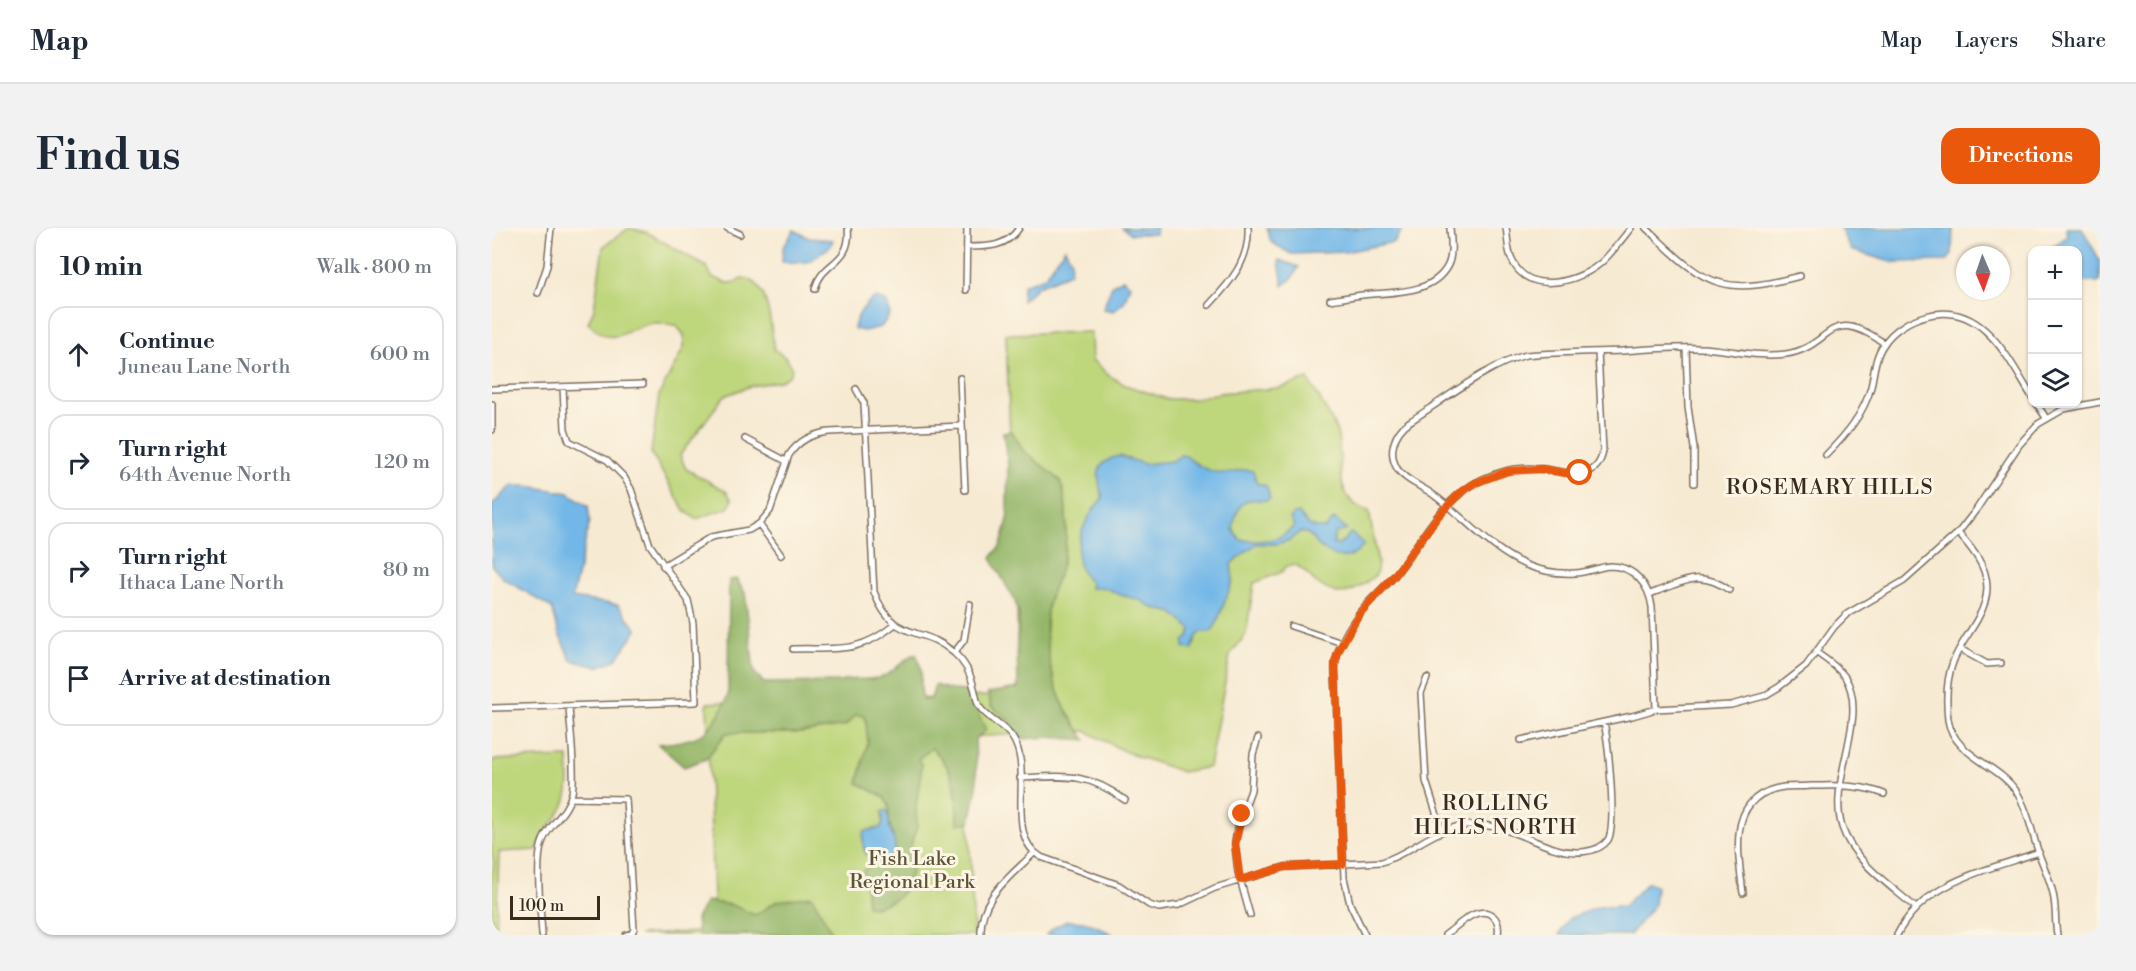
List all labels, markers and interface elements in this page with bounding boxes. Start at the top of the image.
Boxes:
text: Map [30,24,89,59]
text: Map [1881,28,1922,54]
text: Layers [1955,28,2018,54]
text: Share [2051,28,2106,54]
button: Directions [1941,128,2100,184]
text: Find us [36,130,180,183]
north arrow [1956,246,2010,300]
map controls [2028,246,2082,408]
button: + [2028,246,2082,300]
text: 10 min [60,251,143,283]
text: Walk · 800 m [317,255,432,280]
button: − [2028,300,2082,354]
text: Continue [119,328,215,355]
icon: ahead [62,338,95,371]
text: 600 m [370,342,430,367]
button: layers [2028,354,2082,408]
text: Juneau Lane North [119,355,290,380]
text: Turn right [119,436,227,463]
icon: right [62,446,95,479]
text: 120 m [375,450,430,475]
route start [1566,459,1592,485]
text: 64th Avenue North [119,463,291,488]
district label: ROSEMARY HILLS [1726,475,1934,501]
text: Turn right [119,544,227,571]
icon: right [62,554,95,587]
text: 80 m [383,558,430,583]
text: Ithaca Lane North [119,571,284,596]
icon: arrive [62,662,95,695]
text: Arrive at destination [119,665,331,692]
district label: ROLLING HILLS NORTH [1414,791,1578,841]
route end [1228,800,1254,826]
park label: Fish Lake Regional Park [849,847,976,895]
scale bar [510,893,600,920]
text: 100 m [519,896,564,916]

